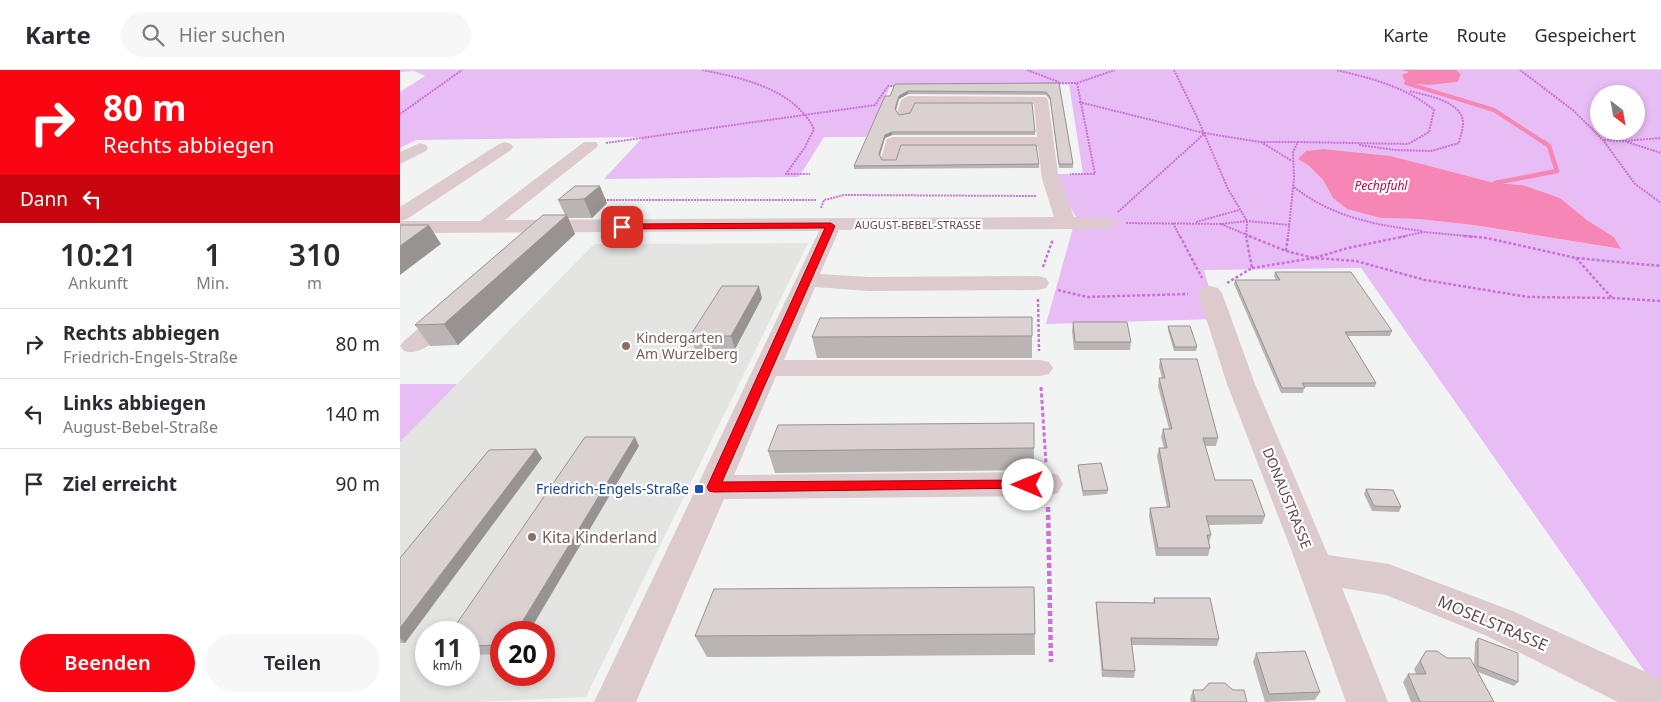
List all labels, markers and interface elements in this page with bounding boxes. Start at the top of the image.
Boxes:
search box [121,12,471,57]
text: Karte [25,18,91,51]
icon: search [139,21,167,49]
text: Hier suchen [179,22,285,48]
text: Karte [1383,23,1429,47]
text: Route [1457,23,1506,47]
text: Gespeichert [1534,23,1636,47]
text: 80 m [103,84,186,131]
north arrow [1590,85,1645,140]
map controls [1590,85,1645,140]
icon: right [20,90,85,155]
text: Rechts abbiegen [103,129,274,159]
water label: Pechpfuhl [1355,177,1408,194]
icon: left [78,185,106,213]
text: Dann [20,186,68,212]
pin [601,206,643,248]
icon: arrive [608,213,636,241]
street label: AUGUST-BEBEL-STRASSE [855,217,981,232]
text: 10:21 [60,234,137,275]
text: 1 [204,234,221,275]
text: 310 [289,234,340,275]
text: Ankunft [68,272,128,294]
text: Min. [196,272,229,294]
text: m [307,272,322,294]
text: Rechts abbiegen [63,320,220,346]
place label: Kindergarten Am Wurzelberg [636,328,738,363]
icon: right [20,330,48,358]
text: 80 m [336,331,380,357]
marker: Kindergarten Am Wurzelberg [620,340,632,352]
text: Friedrich-Engels-Straße [63,346,238,368]
text: Links abbiegen [63,390,206,416]
icon: left [20,400,48,428]
text: 140 m [325,401,380,427]
text: August-Bebel-Straße [63,416,218,438]
street label: DONAUSTRASSE [1259,445,1316,551]
position arrow [1001,458,1053,510]
icon: arrive [20,470,48,498]
text: Ziel erreicht [63,471,177,497]
text: 90 m [336,471,380,497]
place label: Friedrich-Engels-Straße [536,479,689,498]
marker: Friedrich-Engels-Straße [693,483,705,495]
place label: Kita Kinderland [542,526,657,548]
marker: Kita Kinderland [526,531,538,543]
street label: MOSELSTRASSE [1435,590,1551,656]
speed limit sign: 20 [490,621,555,686]
text: 11 [433,630,462,664]
button: Beenden [20,634,195,692]
button: Teilen [205,634,380,692]
text: km/h [433,657,462,674]

